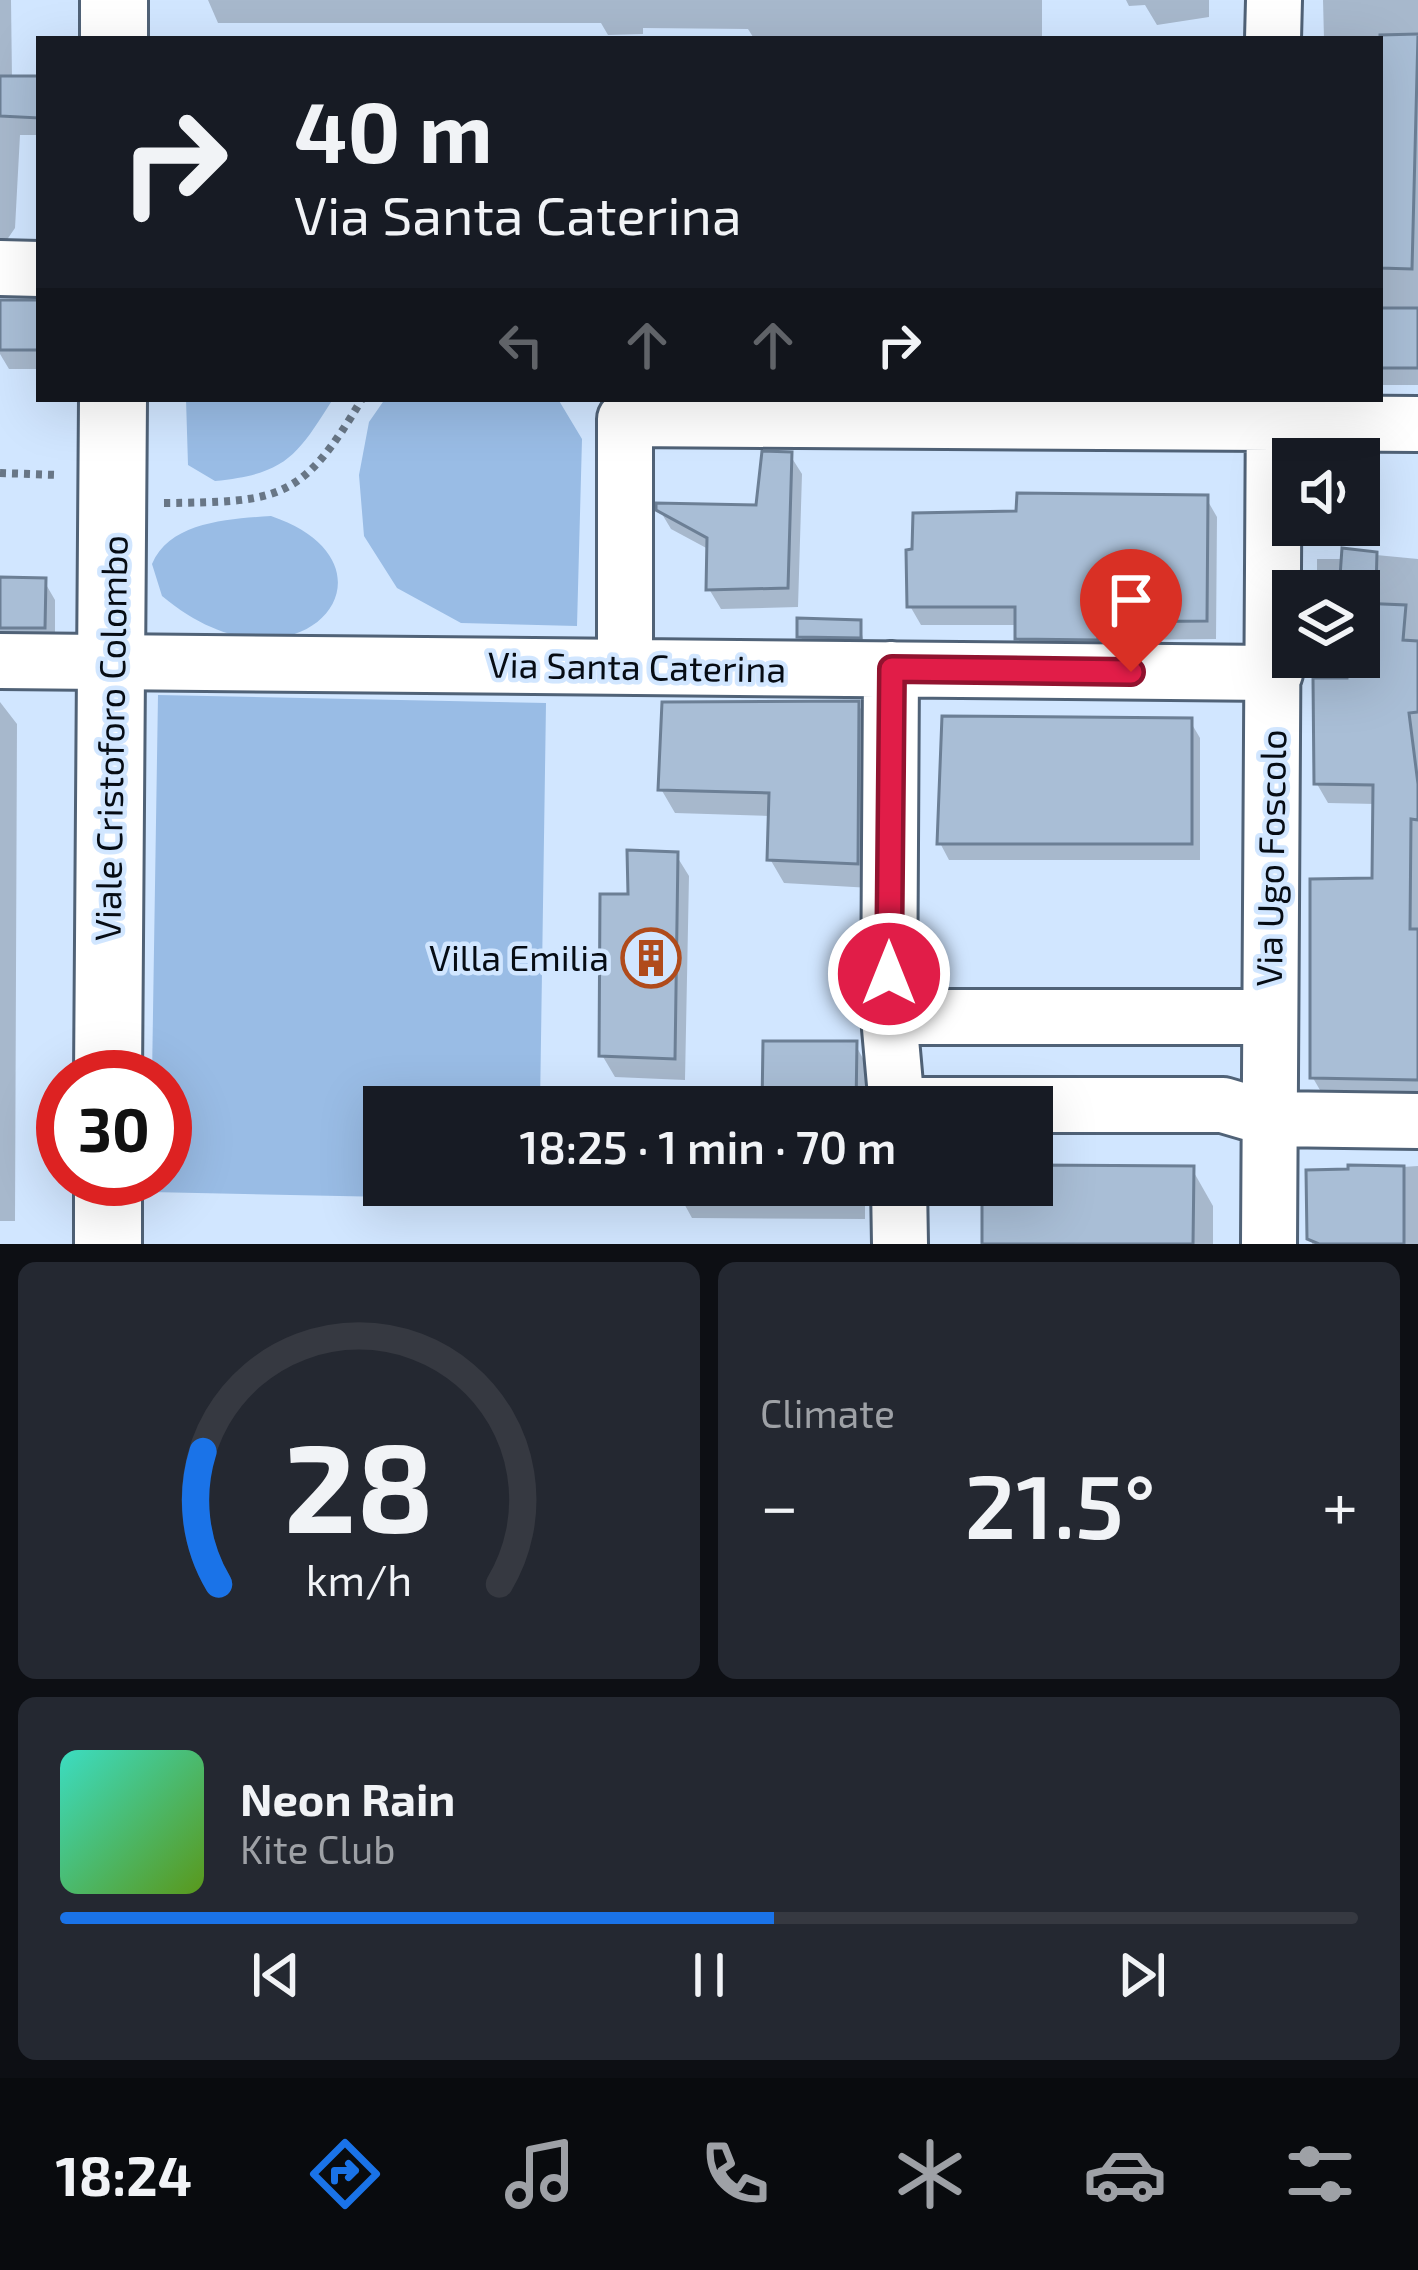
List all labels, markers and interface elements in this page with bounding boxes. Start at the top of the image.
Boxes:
text: 40 m [294,79,493,180]
icon: right [96,84,252,240]
text: Via Santa Caterina [294,181,742,246]
icon: left [488,312,554,378]
icon: ahead [614,312,680,378]
icon: ahead [740,312,806,378]
icon: right [866,312,932,378]
map controls [1272,438,1380,678]
button: sound [1272,438,1380,546]
street label: Viale Cristoforo Colombo [84,535,135,941]
pin [1080,549,1182,672]
icon: arrive [1098,567,1164,633]
button: layers [1272,570,1380,678]
street label: Via Santa Caterina [487,641,787,690]
street label: Via Ugo Foscolo [1246,729,1293,987]
position arrow [826,911,952,1037]
building icon: Villa Emilia [620,927,682,989]
place label: Villa Emilia [429,935,609,978]
speed limit sign: 30 [36,1050,192,1206]
text: 18:25 · 1 min · 70 m [520,1119,896,1173]
text: Climate [760,1389,895,1436]
text: 28 [284,1408,434,1558]
text: 21.5° [964,1449,1156,1557]
text: − [760,1464,799,1543]
text: + [1322,1464,1358,1543]
text: km/h [306,1552,412,1604]
text: Neon Rain [240,1771,455,1825]
text: Kite Club [240,1825,396,1872]
icon: previous [243,1942,309,2008]
icon: pause [676,1942,742,2008]
icon: next [1109,1942,1175,2008]
icon: directions [303,2132,387,2216]
icon: music [498,2132,582,2216]
icon: phone [693,2132,777,2216]
icon: climate [888,2132,972,2216]
icon: car [1083,2132,1167,2216]
icon: filters [1278,2132,1362,2216]
text: 18:24 [56,2142,192,2207]

